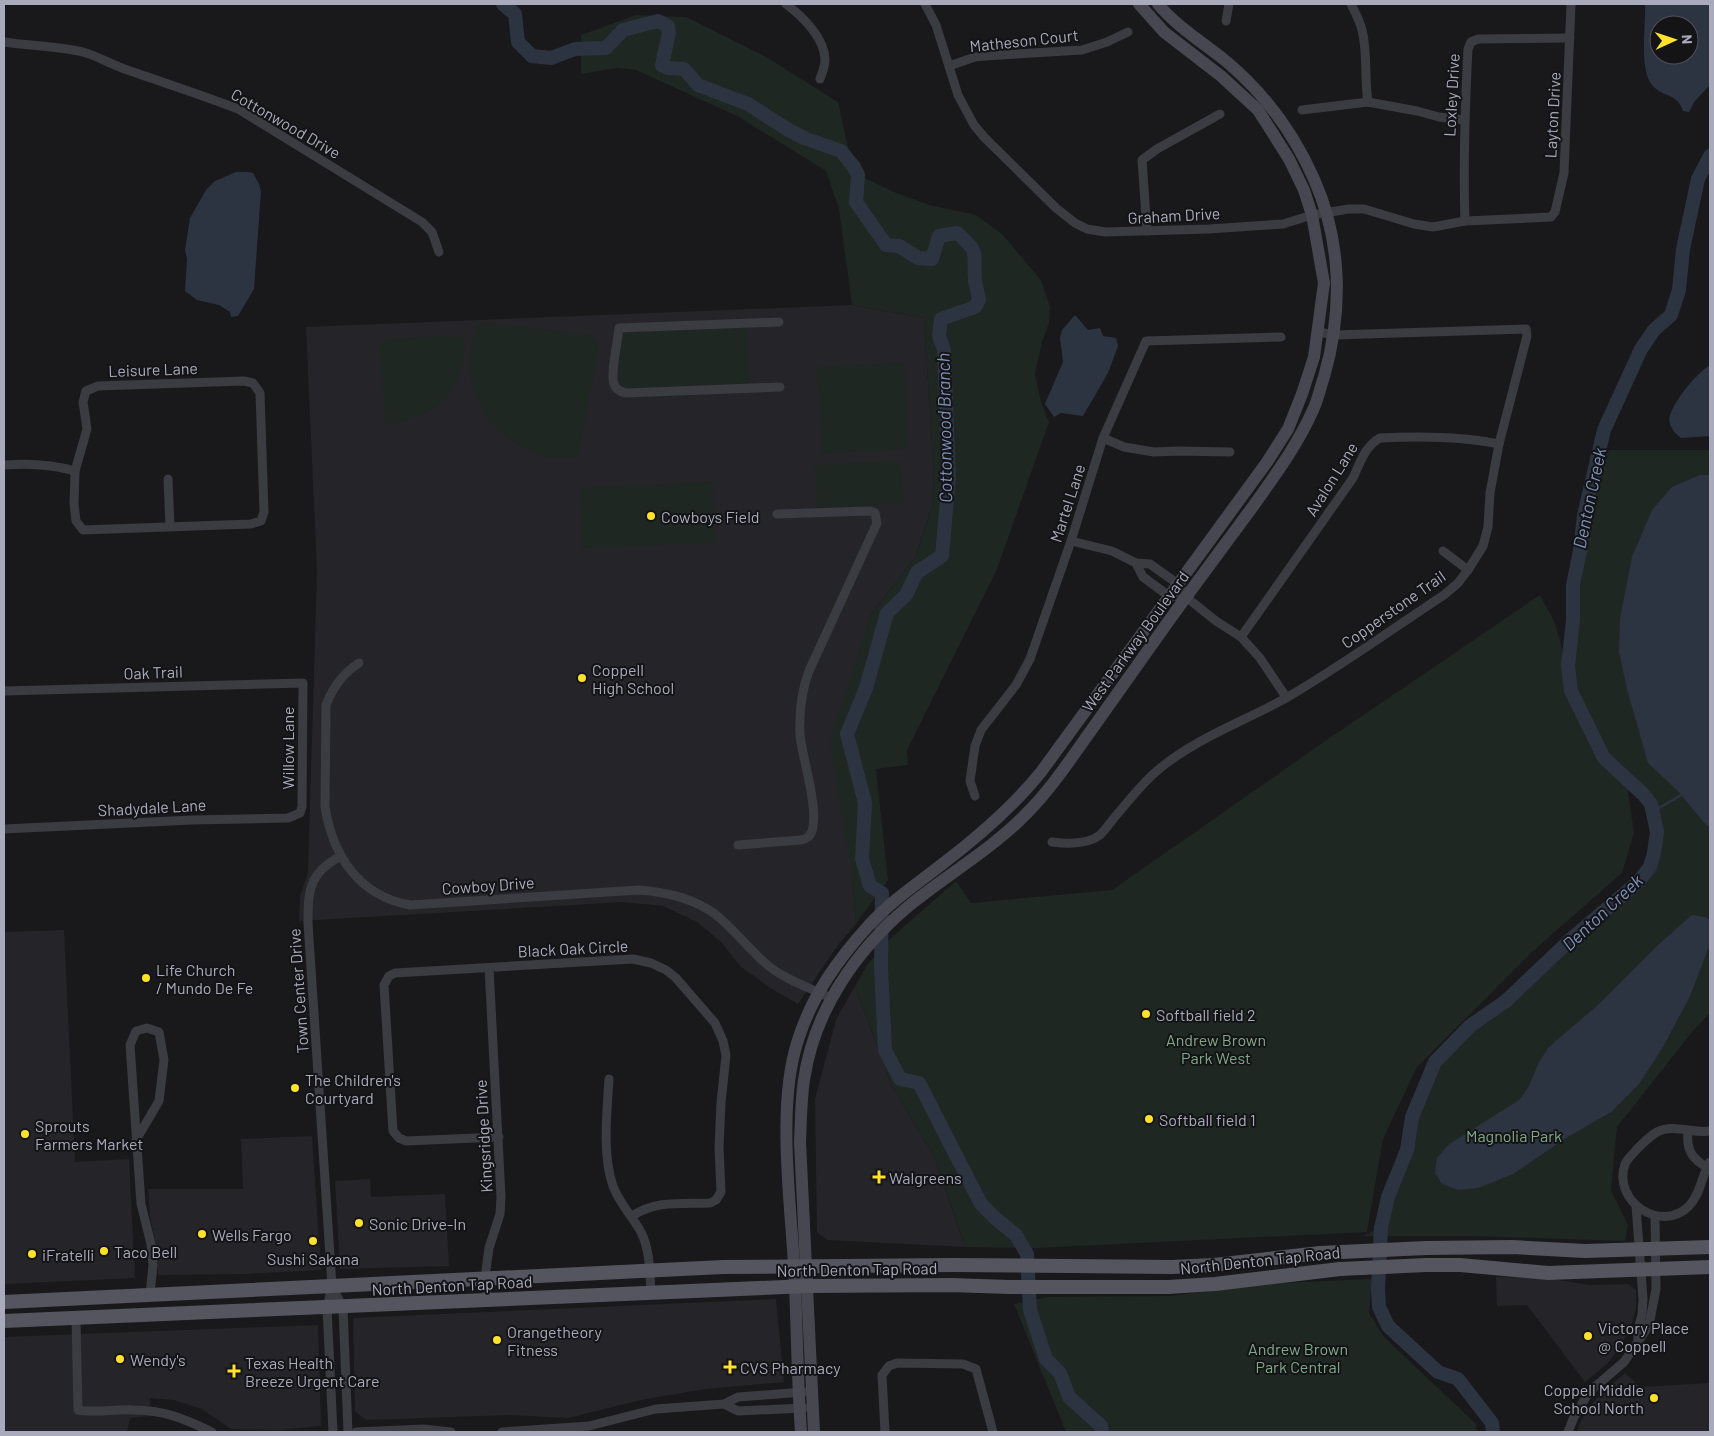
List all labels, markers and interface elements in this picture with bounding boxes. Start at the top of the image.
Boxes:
north arrow [1649,15,1699,65]
street label: Matheson Court [969,25,1079,55]
text: N [1679,34,1696,44]
street label: Loxley Drive [1439,53,1463,137]
street label: Layton Drive [1540,71,1564,159]
street label: Cottonwood Drive [228,84,344,162]
street label: Graham Drive [1127,203,1221,227]
water label: Cottonwood Branch [932,353,956,503]
street label: Leisure Lane [108,358,198,380]
street label: Avalon Lane [1301,439,1361,519]
water label: Denton Creek [1568,445,1610,550]
street label: Martel Lane [1045,462,1089,544]
place label: Cowboys Field [661,507,760,526]
marker: Cowboys Field [645,510,657,522]
street label: Copperstone Trail [1337,566,1449,652]
street label: West Parkway Boulevard [1078,567,1192,715]
place label: Coppell High School [592,660,674,697]
street label: Oak Trail [123,661,183,683]
marker: Coppell High School [576,672,588,684]
street label: Willow Lane [278,707,297,789]
street label: Shadydale Lane [97,795,207,819]
water label: Denton Creek [1557,869,1647,955]
street label: Cowboy Drive [441,872,535,898]
street label: Town Center Drive [284,928,312,1054]
street label: Black Oak Circle [517,936,629,960]
place label: Life Church / Mundo De Fe [156,960,253,997]
marker: Life Church / Mundo De Fe [140,972,152,984]
place label: Softball field 2 [1156,1005,1255,1024]
marker: Softball field 2 [1140,1008,1152,1020]
park label: Andrew Brown Park West [1166,1030,1266,1067]
place label: The Children's Courtyard [305,1070,401,1107]
street label: Kingsridge Drive [471,1079,495,1193]
marker: The Children's Courtyard [289,1082,301,1094]
place label: Softball field 1 [1159,1110,1256,1129]
marker: Softball field 1 [1143,1113,1155,1125]
place label: Sprouts Farmers Market [35,1116,143,1153]
park label: Magnolia Park [1466,1126,1562,1145]
marker: Sprouts Farmers Market [19,1128,31,1140]
place label: Walgreens [889,1168,962,1187]
marker: Walgreens [873,1171,885,1183]
place label: Sonic Drive-In [369,1214,466,1233]
marker: Sonic Drive-In [353,1217,365,1229]
place label: Wells Fargo [212,1225,292,1244]
marker: Wells Fargo [196,1228,208,1240]
marker: Sushi Sakana [307,1235,319,1247]
place label: Taco Bell [114,1242,177,1261]
street label: North Denton Tap Road [1179,1242,1341,1278]
place label: iFratelli [42,1245,94,1264]
marker: Taco Bell [98,1245,110,1257]
marker: iFratelli [26,1248,38,1260]
place label: Sushi Sakana [267,1249,359,1268]
street label: North Denton Tap Road [776,1258,938,1280]
street label: North Denton Tap Road [371,1271,533,1299]
place label: Victory Place @ Coppell [1598,1318,1689,1355]
place label: Orangetheory Fitness [507,1322,602,1359]
marker: Victory Place @ Coppell [1582,1330,1594,1342]
marker: Orangetheory Fitness [491,1334,503,1346]
park label: Andrew Brown Park Central [1248,1339,1348,1376]
place label: Wendy's [130,1350,186,1369]
marker: Wendy's [114,1353,126,1365]
place label: Texas Health Breeze Urgent Care [245,1353,379,1390]
place label: CVS Pharmacy [740,1358,841,1377]
marker: CVS Pharmacy [724,1361,736,1373]
marker: Texas Health Breeze Urgent Care [227,1364,241,1378]
place label: Coppell Middle School North [1544,1380,1644,1417]
marker: Coppell Middle School North [1648,1392,1660,1404]

